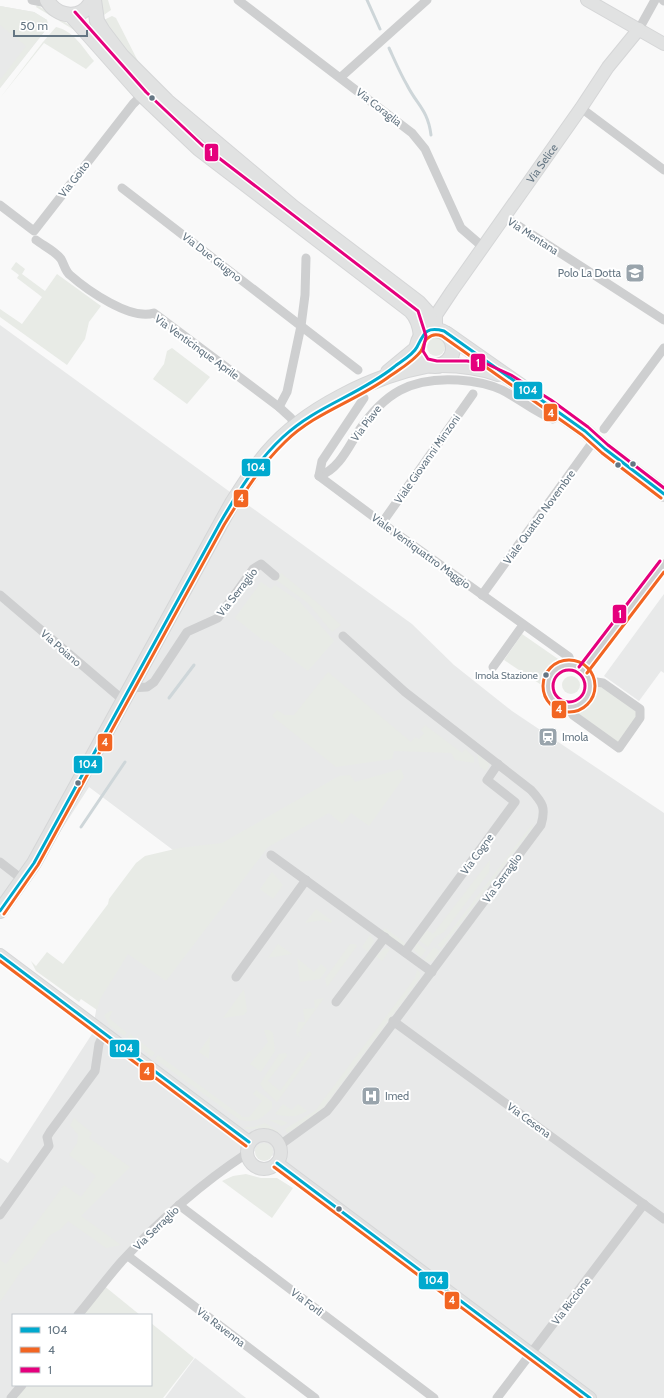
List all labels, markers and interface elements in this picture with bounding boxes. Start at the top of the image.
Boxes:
scale bar [14,12,87,38]
text: 50 m [20,18,48,33]
street label: Via Coraglia [353,85,405,130]
unlabelled marker [147,93,157,103]
street label: Via Selice [523,141,561,186]
line badge: 1 [204,143,219,162]
text: 1 [209,145,213,159]
street label: Via Goito [55,158,93,200]
street label: Via Mentana [505,214,562,258]
street label: Via Due Giugno [179,229,245,285]
school or university icon: Polo La Dotta [624,262,646,284]
place label: Polo La Dotta [558,266,622,280]
street label: Via Venticinque Aprile [152,312,242,383]
line badge: 1 [470,353,486,372]
text: 1 [476,356,480,370]
line badge: 104 [513,381,543,400]
text: 104 [519,383,537,397]
street label: Via Piave [348,402,384,444]
line badge: 4 [543,403,558,422]
text: 4 [548,406,555,420]
street label: Viale Giovanni Minzoni [391,412,463,506]
line badge: 104 [241,458,271,477]
unlabelled marker [628,459,638,469]
text: 104 [247,460,265,474]
unlabelled marker [613,460,623,470]
street label: Viale Quattro Novembre [500,467,578,567]
line badge: 4 [233,489,249,508]
text: 4 [238,491,245,505]
street label: Viale Ventiquattro Maggio [369,510,473,592]
street label: Via Serraglio [214,565,260,619]
line badge: 1 [612,604,627,624]
text: 1 [618,607,622,621]
street label: Via Poiano [38,627,84,669]
place label: Imola Stazione [475,669,538,682]
marker: Imola Stazione [541,670,551,680]
line badge: 4 [551,700,567,719]
text: 4 [556,702,563,716]
station icon: Imola [537,726,559,748]
place label: Imola [562,730,589,744]
line badge: 4 [97,733,113,752]
text: 4 [102,735,109,749]
line badge: 104 [73,755,103,774]
text: 104 [79,757,97,771]
unlabelled marker [73,778,83,788]
street label: Via Cogne [457,830,497,877]
street label: Via Serraglio [479,850,525,906]
line badge: 104 [109,1039,140,1058]
text: 104 [115,1041,133,1055]
line badge: 4 [139,1062,155,1081]
text: 4 [144,1064,151,1078]
hospital icon: Imed [360,1085,382,1107]
place label: Imed [385,1089,409,1103]
street label: Via Cesena [504,1099,554,1141]
street label: Via Serraglio [130,1203,182,1253]
unlabelled marker [334,1204,344,1214]
line badge: 104 [418,1271,449,1290]
text: 104 [425,1273,443,1287]
street label: Via Riccione [548,1274,594,1328]
street label: Via Forlì [288,1285,327,1319]
line badge: 4 [444,1291,460,1310]
text: 4 [449,1293,456,1307]
street label: Via Ravenna [194,1304,249,1350]
legend [12,1314,152,1386]
text: 104 [48,1322,67,1337]
text: 4 [48,1342,55,1357]
text: 1 [48,1362,52,1377]

